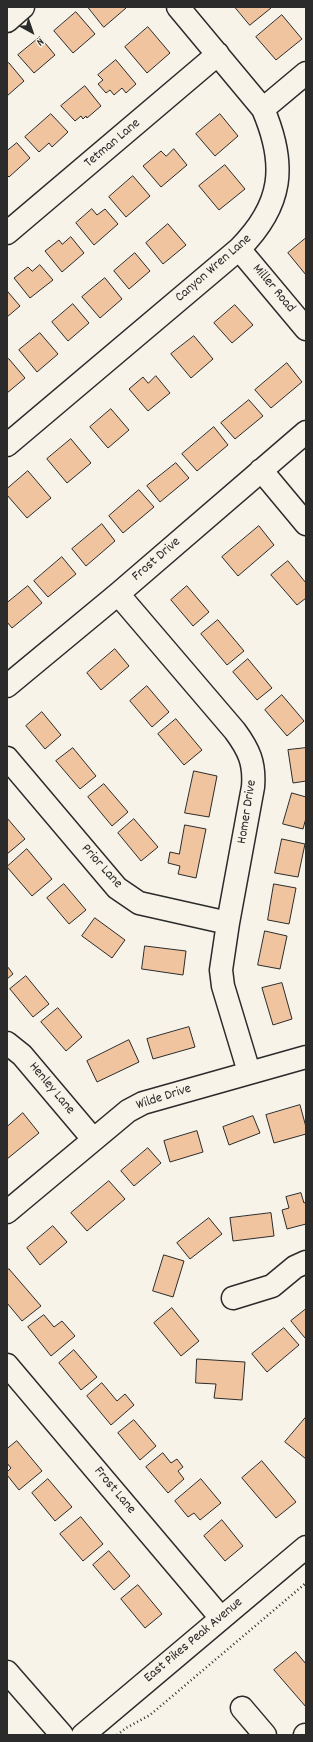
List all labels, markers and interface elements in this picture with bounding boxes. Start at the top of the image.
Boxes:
north arrow [12,12,52,52]
text: N [32,33,47,49]
street label: Tetman Lane [82,116,144,172]
street label: Canyon Wren Lane [172,231,256,307]
street label: Miller Road [248,261,298,317]
street label: Frost Drive [129,534,185,586]
street label: Homer Drive [235,779,261,845]
street label: Prior Lane [77,841,125,893]
street label: Henley Lane [24,1059,78,1119]
street label: Wilde Drive [134,1081,194,1115]
street label: Frost Lane [89,1464,139,1518]
street label: East Pikes Peak Avenue [141,1595,247,1687]

